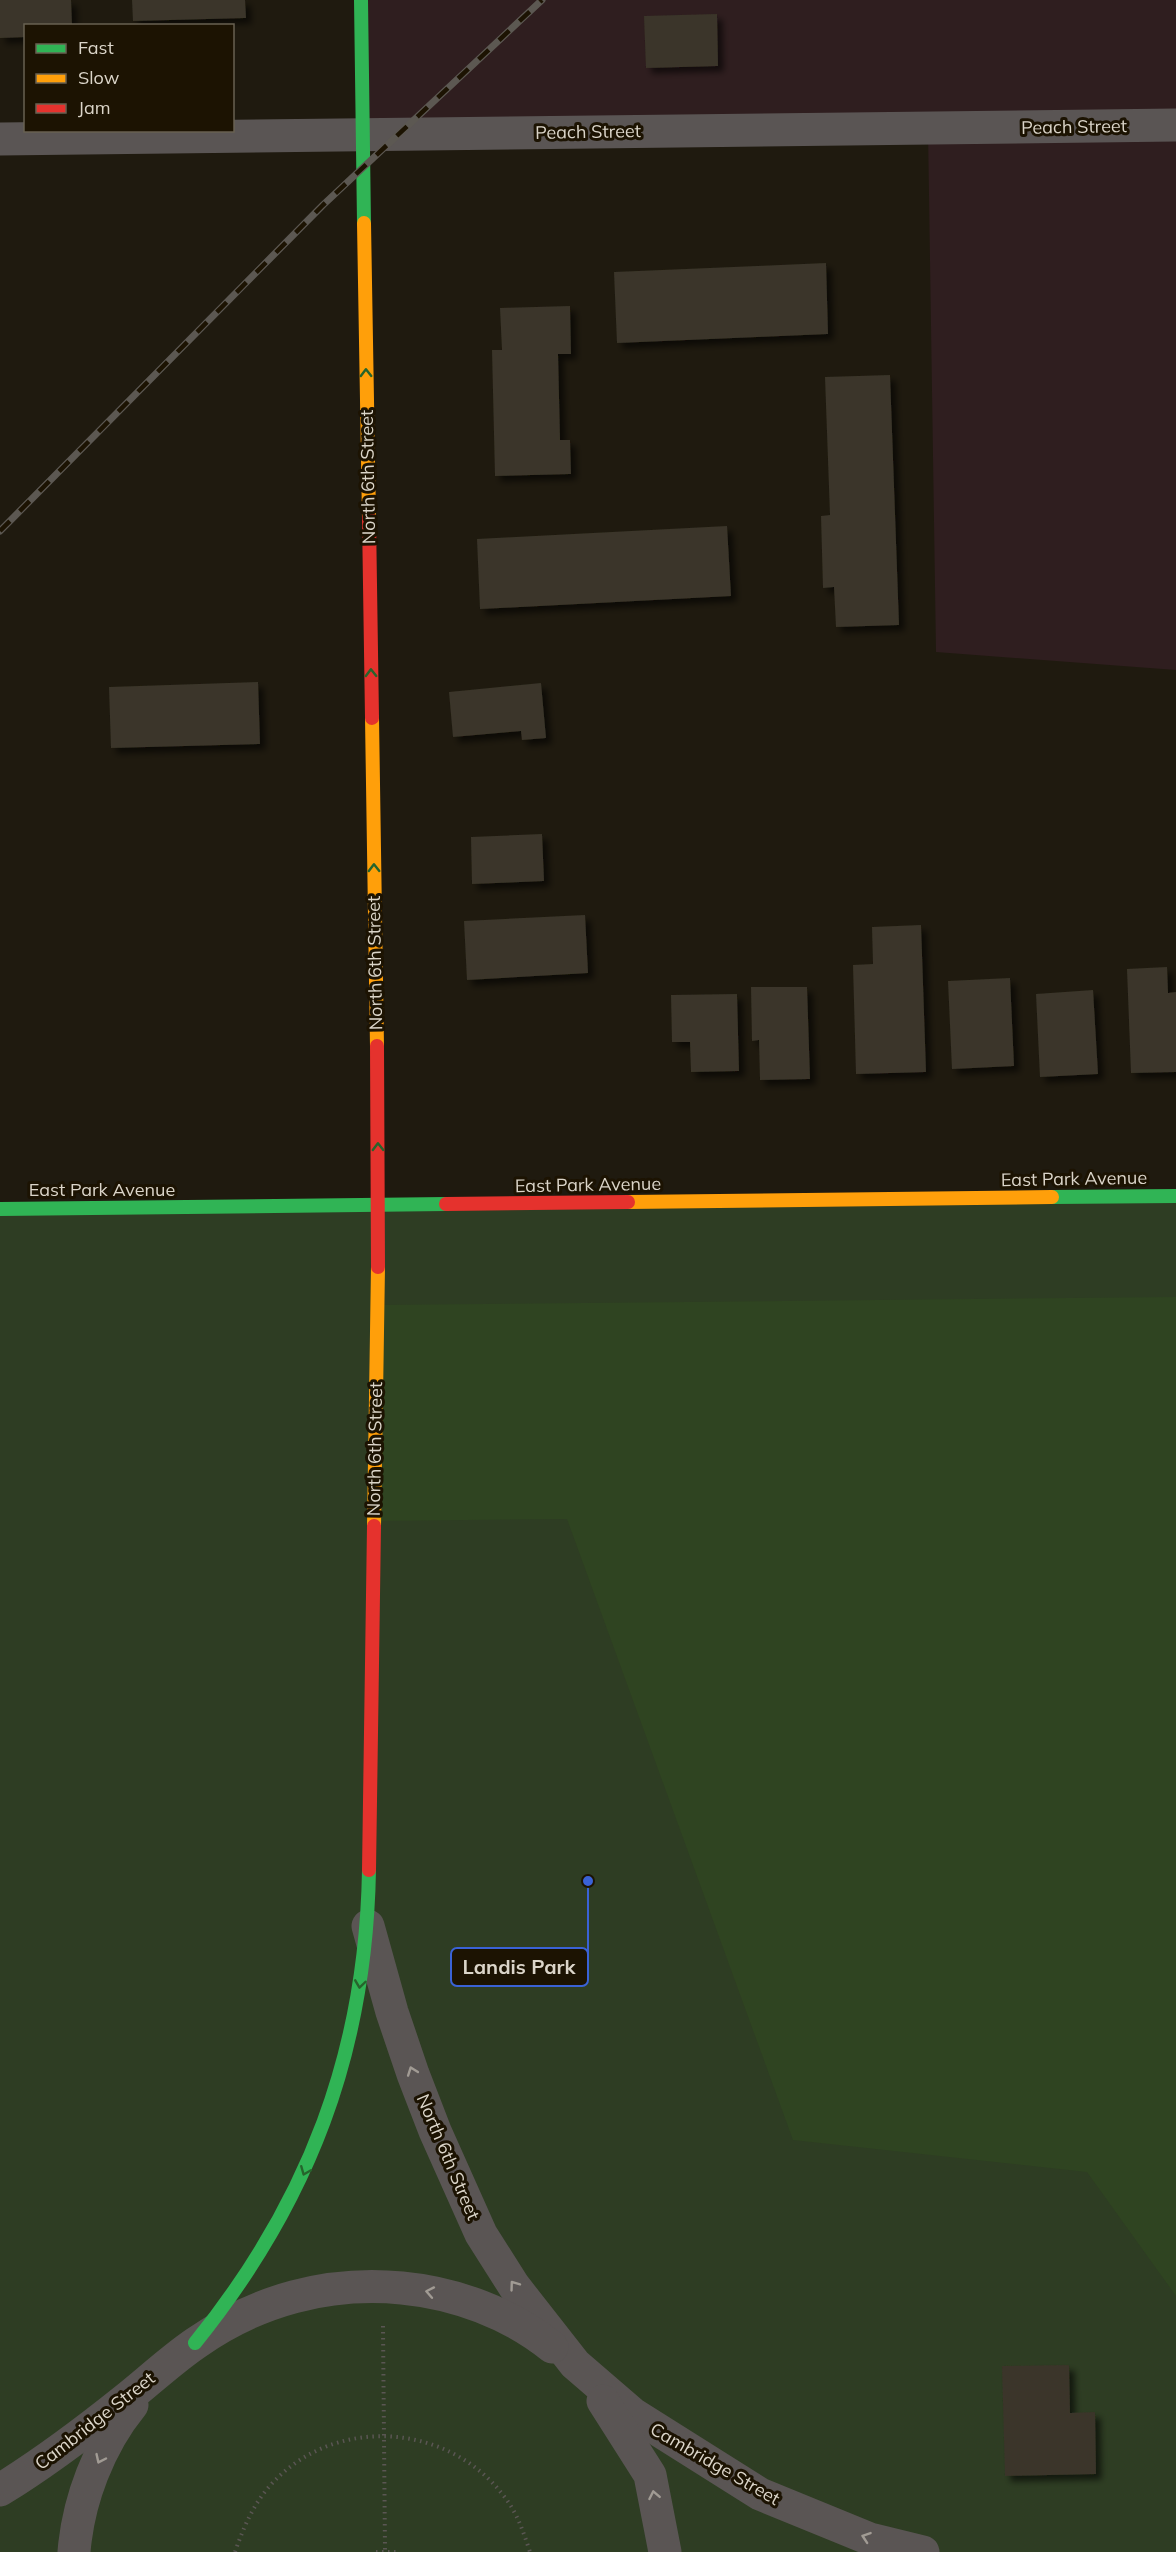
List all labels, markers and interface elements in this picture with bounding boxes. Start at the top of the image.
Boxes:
legend [24,24,234,132]
text: Fast [78,36,114,59]
text: Slow [78,66,120,89]
text: Jam [78,96,111,119]
street label: Peach Street [1021,114,1127,139]
street label: Peach Street [535,119,641,144]
one-way arrow [360,369,372,378]
street label: North 6th Street [355,410,380,544]
one-way arrow [365,669,377,678]
one-way arrow [368,864,380,873]
street label: North 6th Street [362,896,387,1030]
one-way arrow [372,1143,384,1152]
street label: East Park Avenue [1001,1166,1147,1191]
street label: East Park Avenue [515,1172,661,1197]
street label: East Park Avenue [29,1178,175,1201]
street label: North 6th Street [362,1382,387,1516]
callout: Landis Park [451,1948,588,1986]
text: Landis Park [463,1954,576,1979]
one-way arrow [354,1980,366,1989]
one-way arrow [407,2066,420,2077]
street label: North 6th Street [412,2090,485,2223]
one-way arrow [300,2165,312,2176]
one-way arrow [510,2280,521,2291]
one-way arrow [426,2286,436,2299]
street label: Cambridge Street [30,2367,159,2475]
street label: Cambridge Street [646,2417,784,2510]
one-way arrow [96,2453,108,2464]
one-way arrow [648,2490,661,2500]
one-way arrow [861,2532,872,2544]

